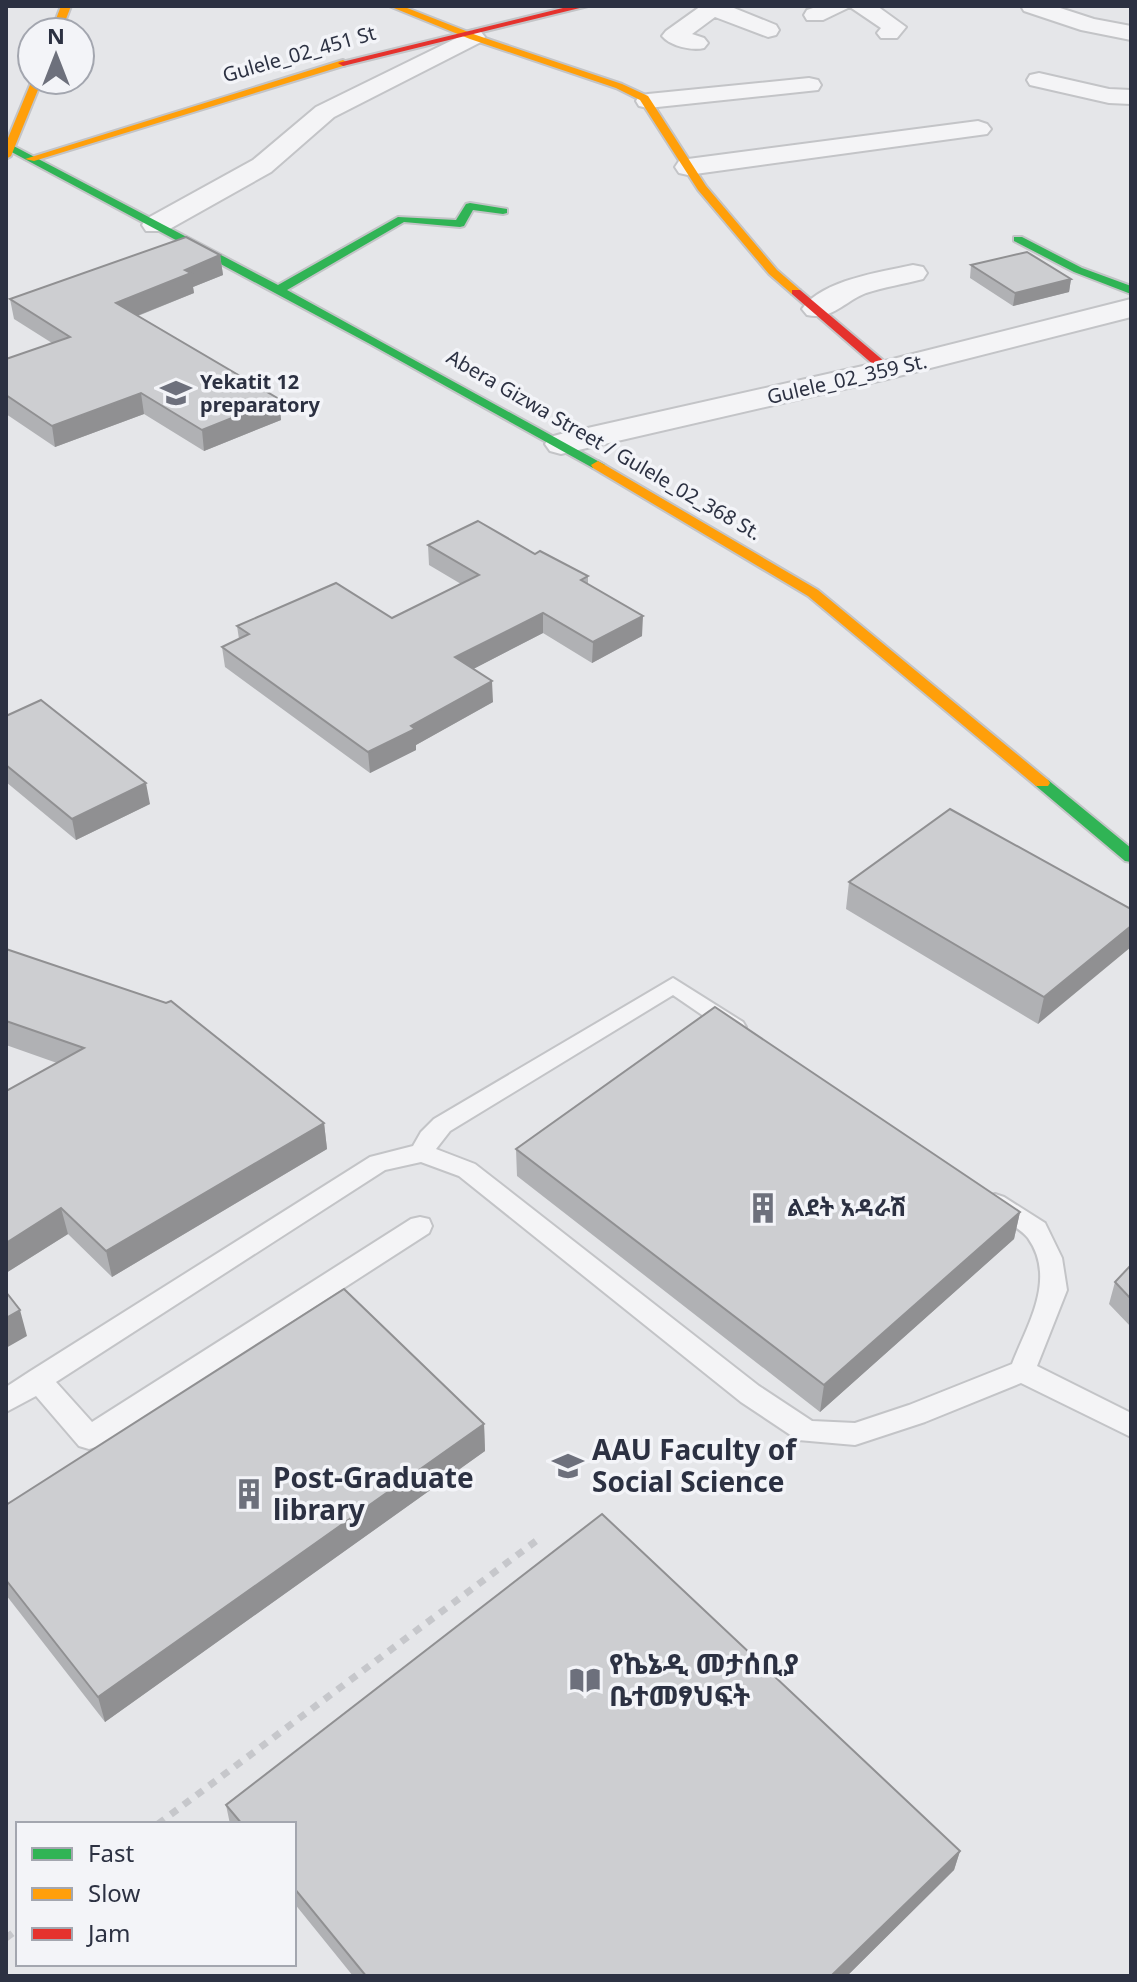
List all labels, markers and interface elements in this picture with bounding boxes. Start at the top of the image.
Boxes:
north arrow [16,16,96,96]
street label: Gulele_02_451 St [219,19,379,88]
text: N [47,20,65,50]
street label: Abera Gizwa Street / Gulele_02_368 St. [442,343,766,546]
street label: Gulele_02_359 St. [764,347,930,410]
place label: Yekatit 12 preparatory [200,368,320,418]
school or university icon: Yekatit 12 preparatory [159,376,193,410]
place label: ልደት አዳራሽ [787,1190,907,1223]
building icon: ልደት አዳራሽ [746,1191,780,1225]
place label: AAU Faculty of Social Science [592,1430,798,1500]
school or university icon: AAU Faculty of Social Science [551,1449,585,1483]
place label: Post-Graduate library [273,1458,474,1528]
building icon: Post-Graduate library [232,1477,266,1511]
place label: የኬኔዲ መታሰቢያ ቤተመፃህፍት [609,1644,799,1714]
library icon: የኬኔዲ መታሰቢያ ቤተመፃህፍት [568,1663,602,1697]
legend [16,1822,296,1966]
text: Fast [88,1836,134,1869]
text: Slow [88,1876,140,1909]
text: Jam [86,1916,130,1949]

